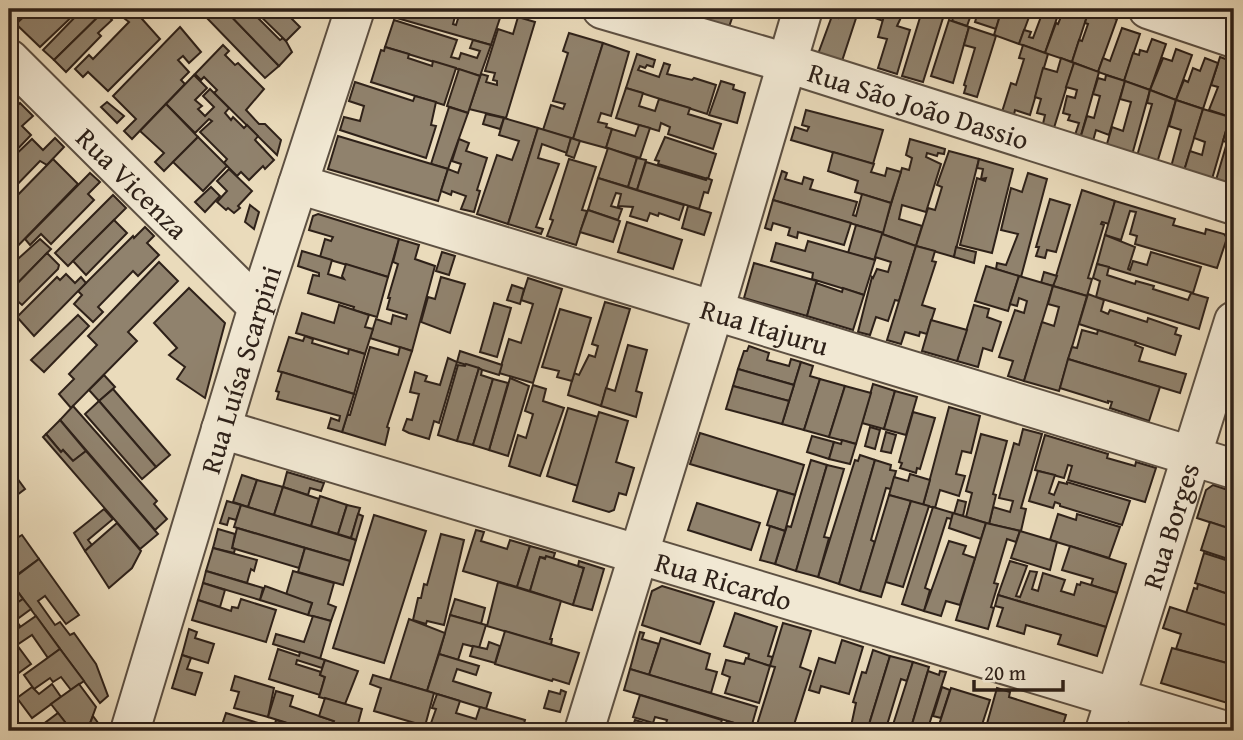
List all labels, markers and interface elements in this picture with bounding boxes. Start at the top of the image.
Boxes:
street label: Rua São João Dassio [803,51,1034,159]
street label: Rua Vicenza [68,117,199,248]
street label: Rua Luísa Scarpini [188,260,291,478]
street label: Rua Itajuru [696,287,834,365]
street label: Rua Borges [1130,457,1209,594]
street label: Rua Ricardo [650,540,797,620]
scale bar [974,649,1063,693]
text: 20 m [984,657,1026,688]

